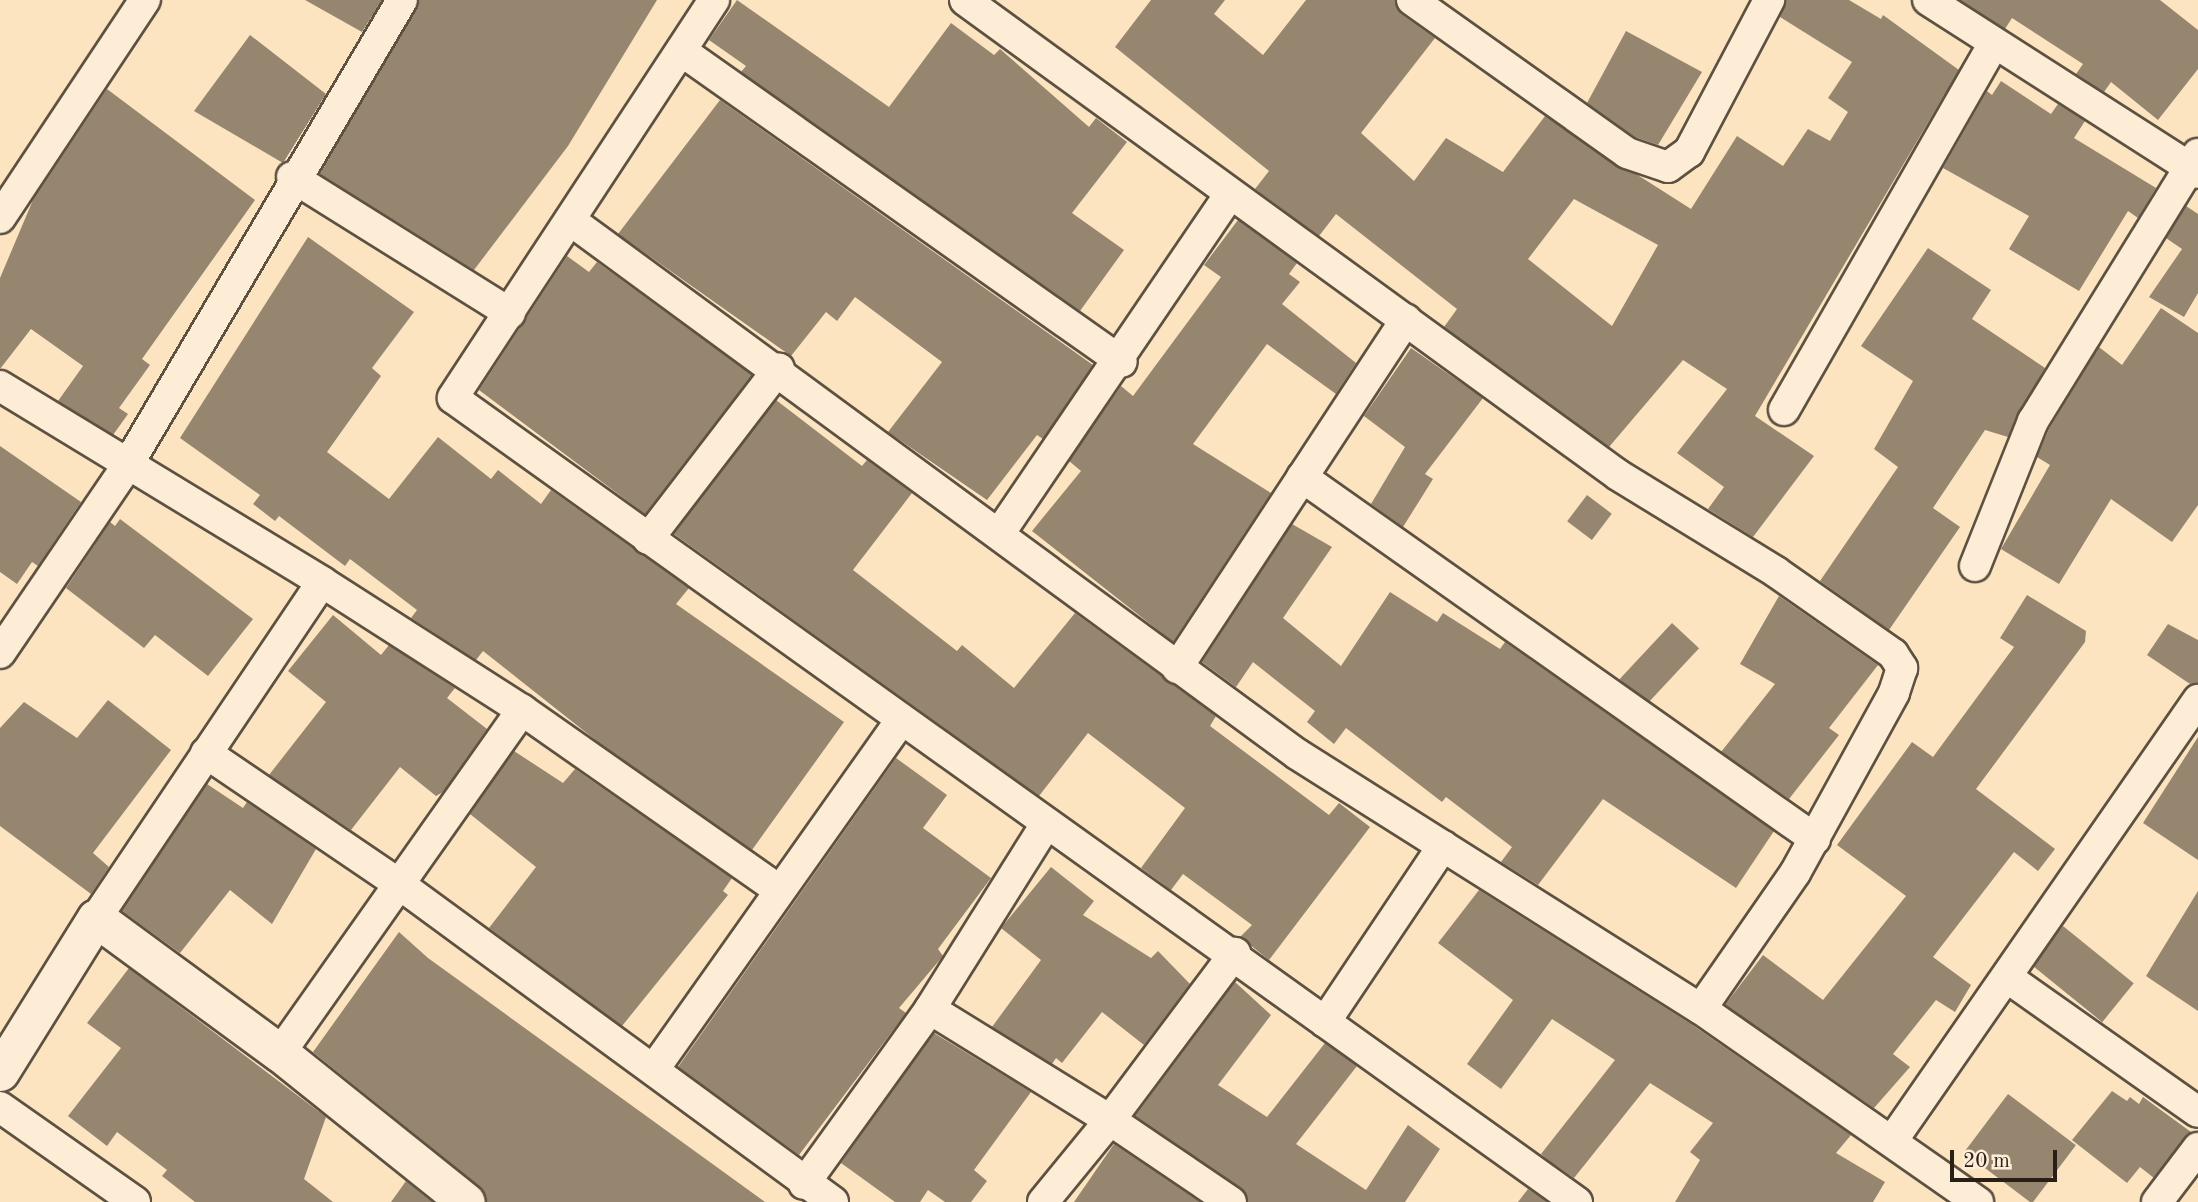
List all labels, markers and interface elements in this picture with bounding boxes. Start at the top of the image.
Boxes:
scale bar [1953,1136,2060,1180]
text: 20 m [1963,1151,2010,1172]

